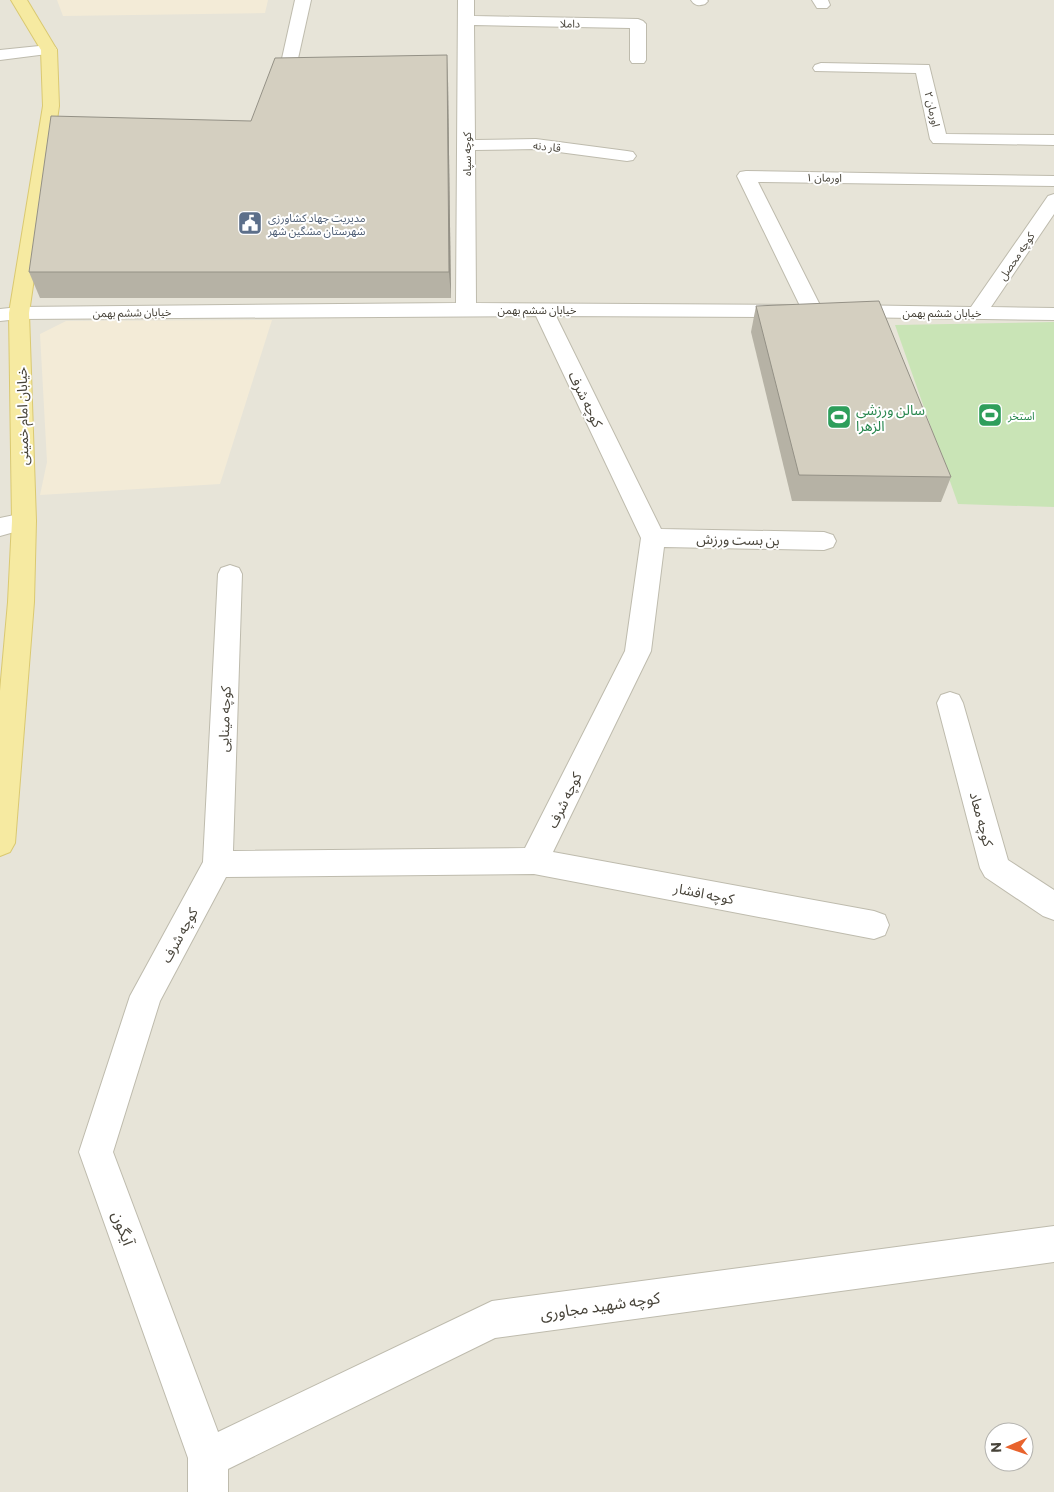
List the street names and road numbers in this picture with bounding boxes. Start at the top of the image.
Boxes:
street label: داملا [560,16,580,30]
street label: اورمان ۲ [922,90,943,128]
street label: کوچه سپاه [460,132,475,176]
street label: قار دنه [532,138,562,155]
street label: اورمان ۱ [806,170,842,185]
street label: کوچه محصل [995,229,1039,284]
street label: خیابان ششم بهمن [498,303,577,319]
street label: خیابان ششم بهمن [93,305,172,322]
street label: خیابان ششم بهمن [903,306,982,322]
street label: خیابان امام خمینی [13,367,34,465]
street label: کوچه شرف [563,368,607,431]
street label: بن بست ورزش [696,530,780,549]
street label: کوچه مینایی [214,685,236,752]
street label: کوچه شرف [543,769,587,832]
street label: کوچه معاد [965,790,997,849]
street label: کوچه افشار [671,879,736,909]
street label: کوچه شرف [157,904,203,966]
street label: آیگون [108,1208,139,1249]
street label: کوچه شهید مجاوری [539,1287,662,1325]

